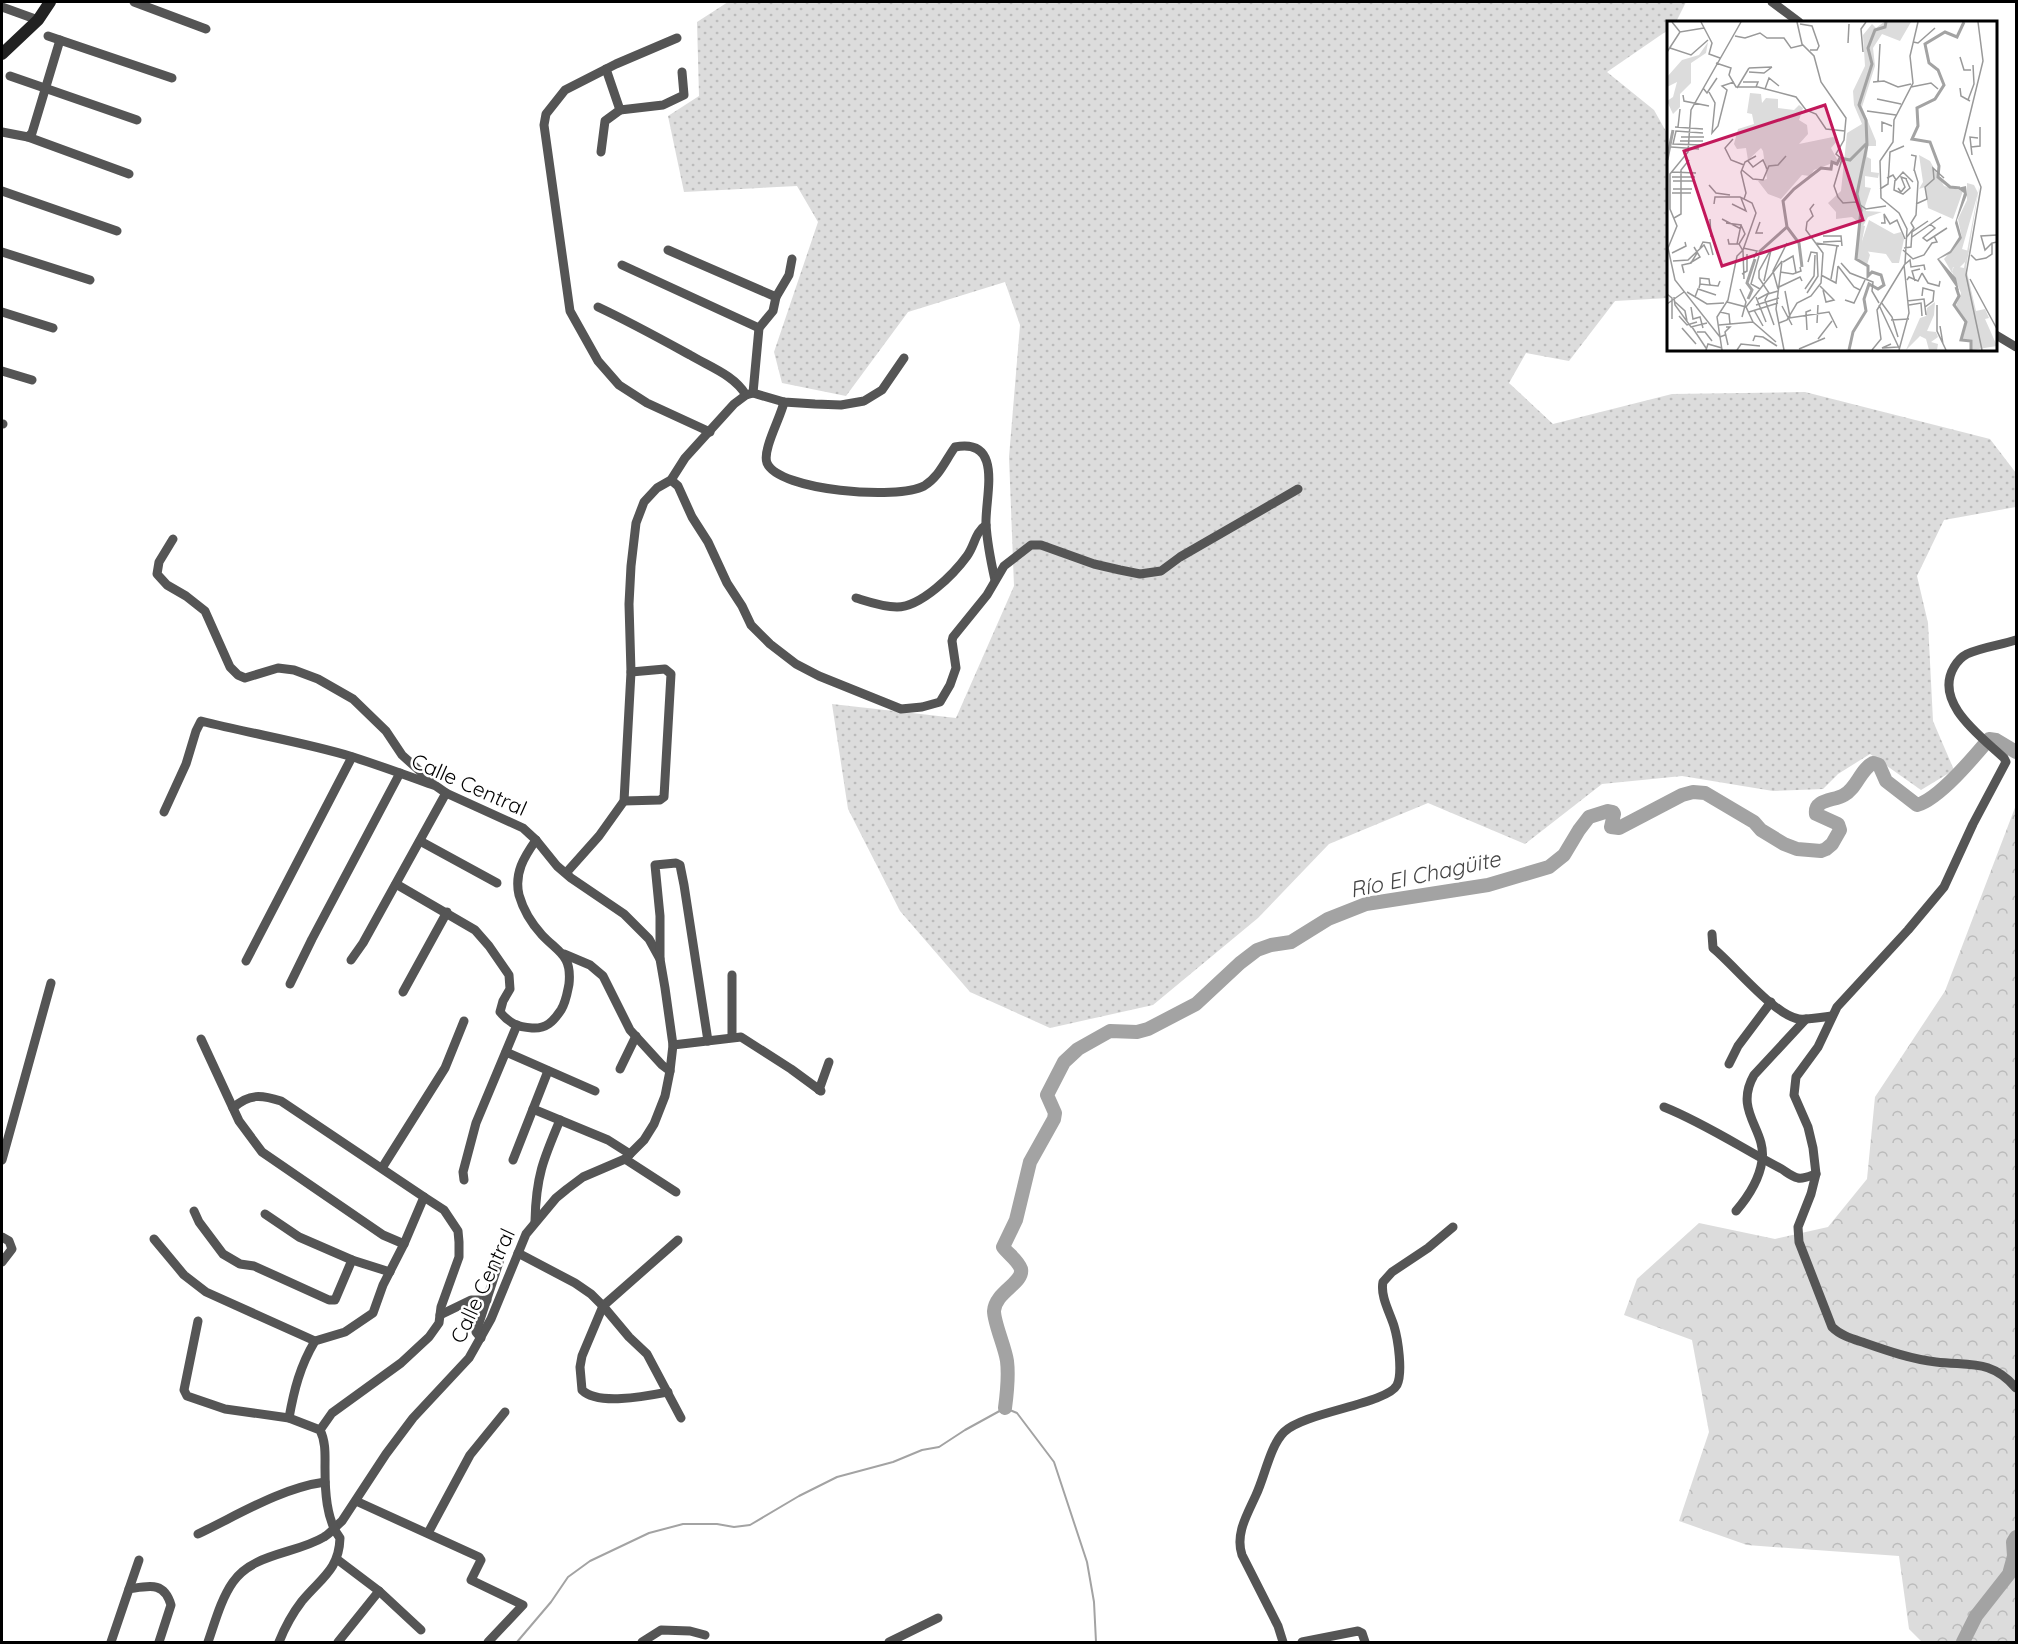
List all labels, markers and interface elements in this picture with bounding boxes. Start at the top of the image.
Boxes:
inset map [1667,21,1997,351]
street label: Calle Central [408,747,531,821]
water label: Río El Chagüite [1347,844,1504,904]
street label: Calle Central [444,1224,520,1347]

